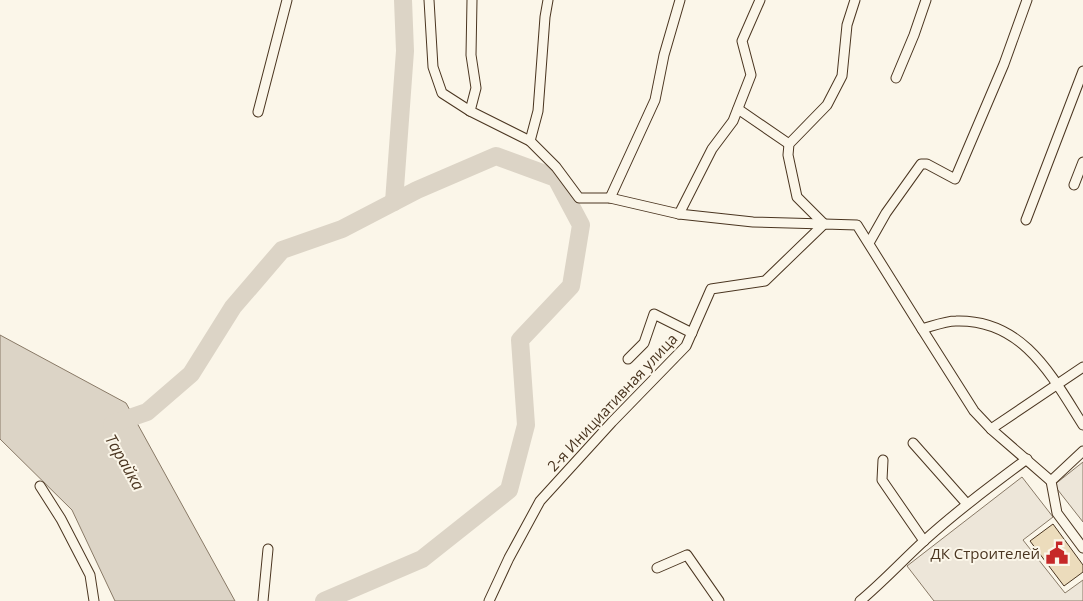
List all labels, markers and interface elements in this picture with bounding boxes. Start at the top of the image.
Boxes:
street label: 2-я Инициативная улица [543,329,681,475]
water label: Тарайка [100,430,150,494]
public building icon: ДК Строителей [1044,540,1070,566]
place label: ДК Строителей [930,543,1040,563]

